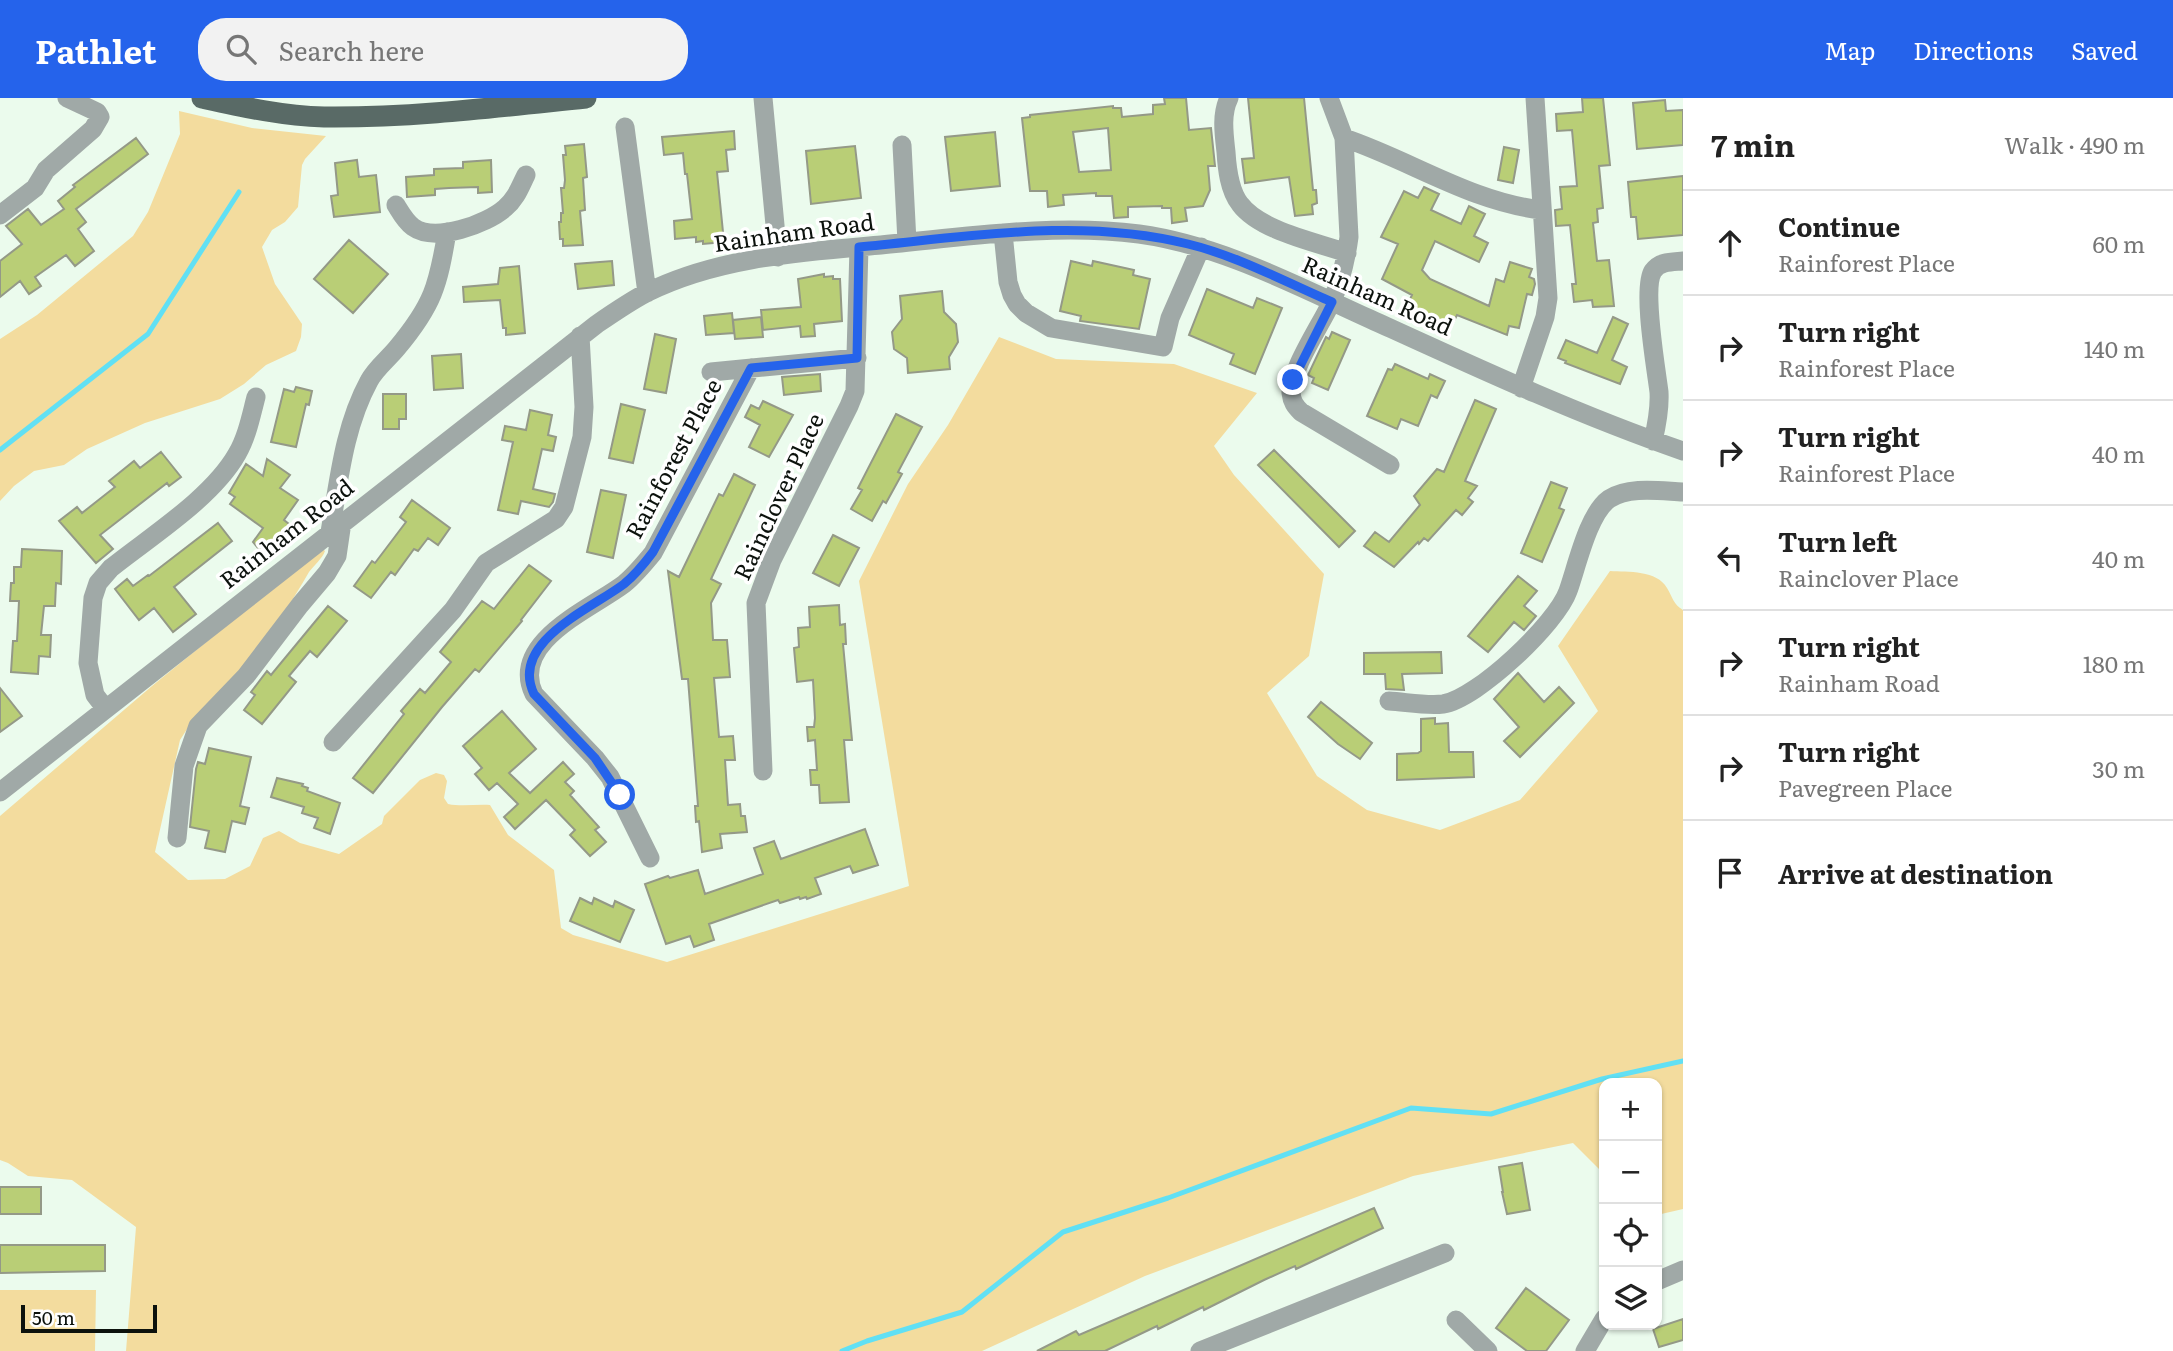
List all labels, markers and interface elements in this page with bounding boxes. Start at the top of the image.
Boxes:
search box [198,18,688,81]
text: Pathlet [35,25,156,74]
icon: search [222,30,260,68]
text: Search here [278,30,424,69]
text: Map [1824,32,1875,67]
text: Directions [1913,32,2033,67]
text: Saved [2071,32,2138,67]
text: 7 min [1711,122,1795,166]
text: Walk · 490 m [2004,127,2145,161]
street label: Rainham Road [711,203,876,259]
text: Continue [1778,206,1900,245]
icon: ahead [1711,224,1749,262]
text: 60 m [2092,226,2145,260]
text: Rainforest Place [1778,245,1955,279]
street label: Rainham Road [1297,246,1459,343]
text: Turn right [1778,311,1920,350]
icon: right [1711,329,1749,367]
text: 140 m [2084,331,2145,365]
text: Rainforest Place [1778,350,1955,384]
route end [1277,364,1308,395]
street label: Rainforest Place [616,372,729,544]
street label: Rainclover Place [724,407,831,585]
text: Turn right [1778,416,1920,455]
icon: right [1711,434,1749,472]
text: 40 m [2092,436,2145,470]
text: Rainforest Place [1778,455,1955,489]
street label: Rainham Road [212,469,360,596]
text: Turn left [1778,521,1897,560]
icon: left [1711,539,1749,577]
text: 40 m [2092,541,2145,575]
text: Rainclover Place [1778,560,1959,594]
text: Turn right [1778,626,1920,665]
icon: right [1711,644,1749,682]
text: 180 m [2083,646,2145,680]
text: Rainham Road [1778,665,1940,699]
text: Turn right [1778,731,1920,770]
icon: right [1711,749,1749,787]
text: 30 m [2092,751,2145,785]
text: Pavegreen Place [1778,770,1952,804]
route start [604,779,635,810]
text: Arrive at destination [1778,853,2053,892]
icon: arrive [1711,854,1749,892]
map controls [1599,1078,1662,1330]
button: + [1599,1078,1662,1141]
button: − [1599,1141,1662,1204]
button: locate [1599,1204,1662,1267]
button: layers [1599,1267,1662,1330]
scale bar [21,1302,158,1334]
text: 50 m [32,1303,75,1331]

